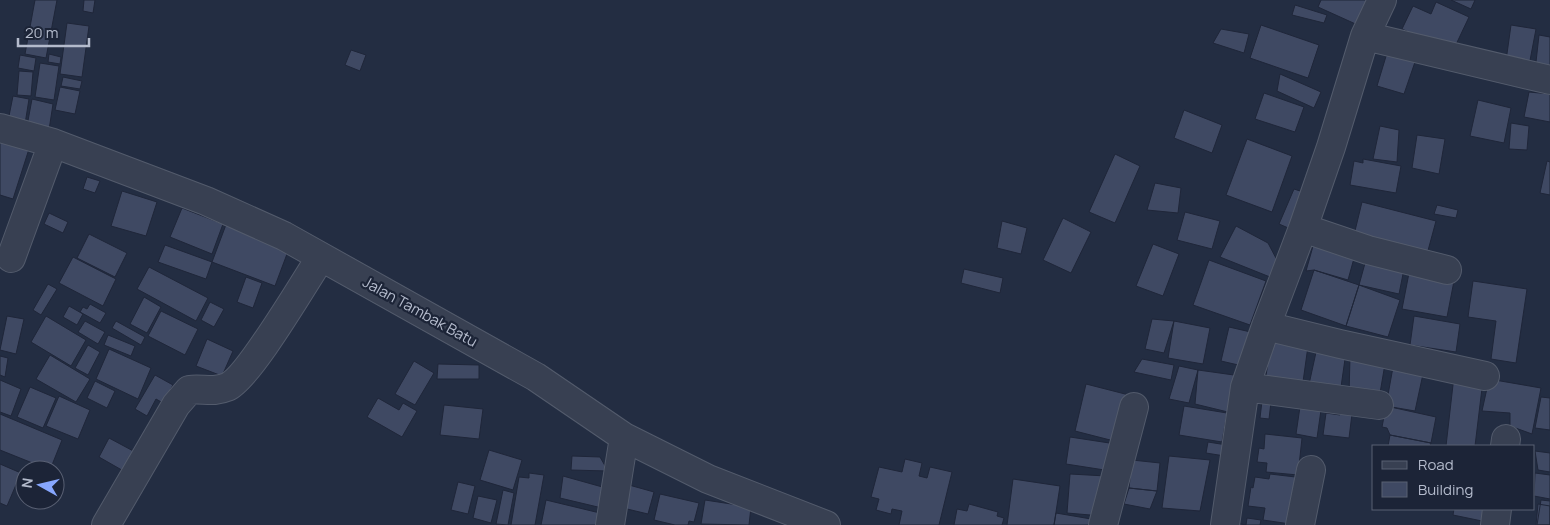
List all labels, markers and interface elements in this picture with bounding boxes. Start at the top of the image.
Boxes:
scale bar [18,15,89,47]
text: 20 m [25,22,58,43]
street label: Jalan Tambak Batu [359,271,481,352]
legend [1372,445,1535,510]
text: Road [1418,454,1454,475]
north arrow [15,460,65,510]
text: N [17,477,37,489]
text: Building [1418,479,1473,500]

